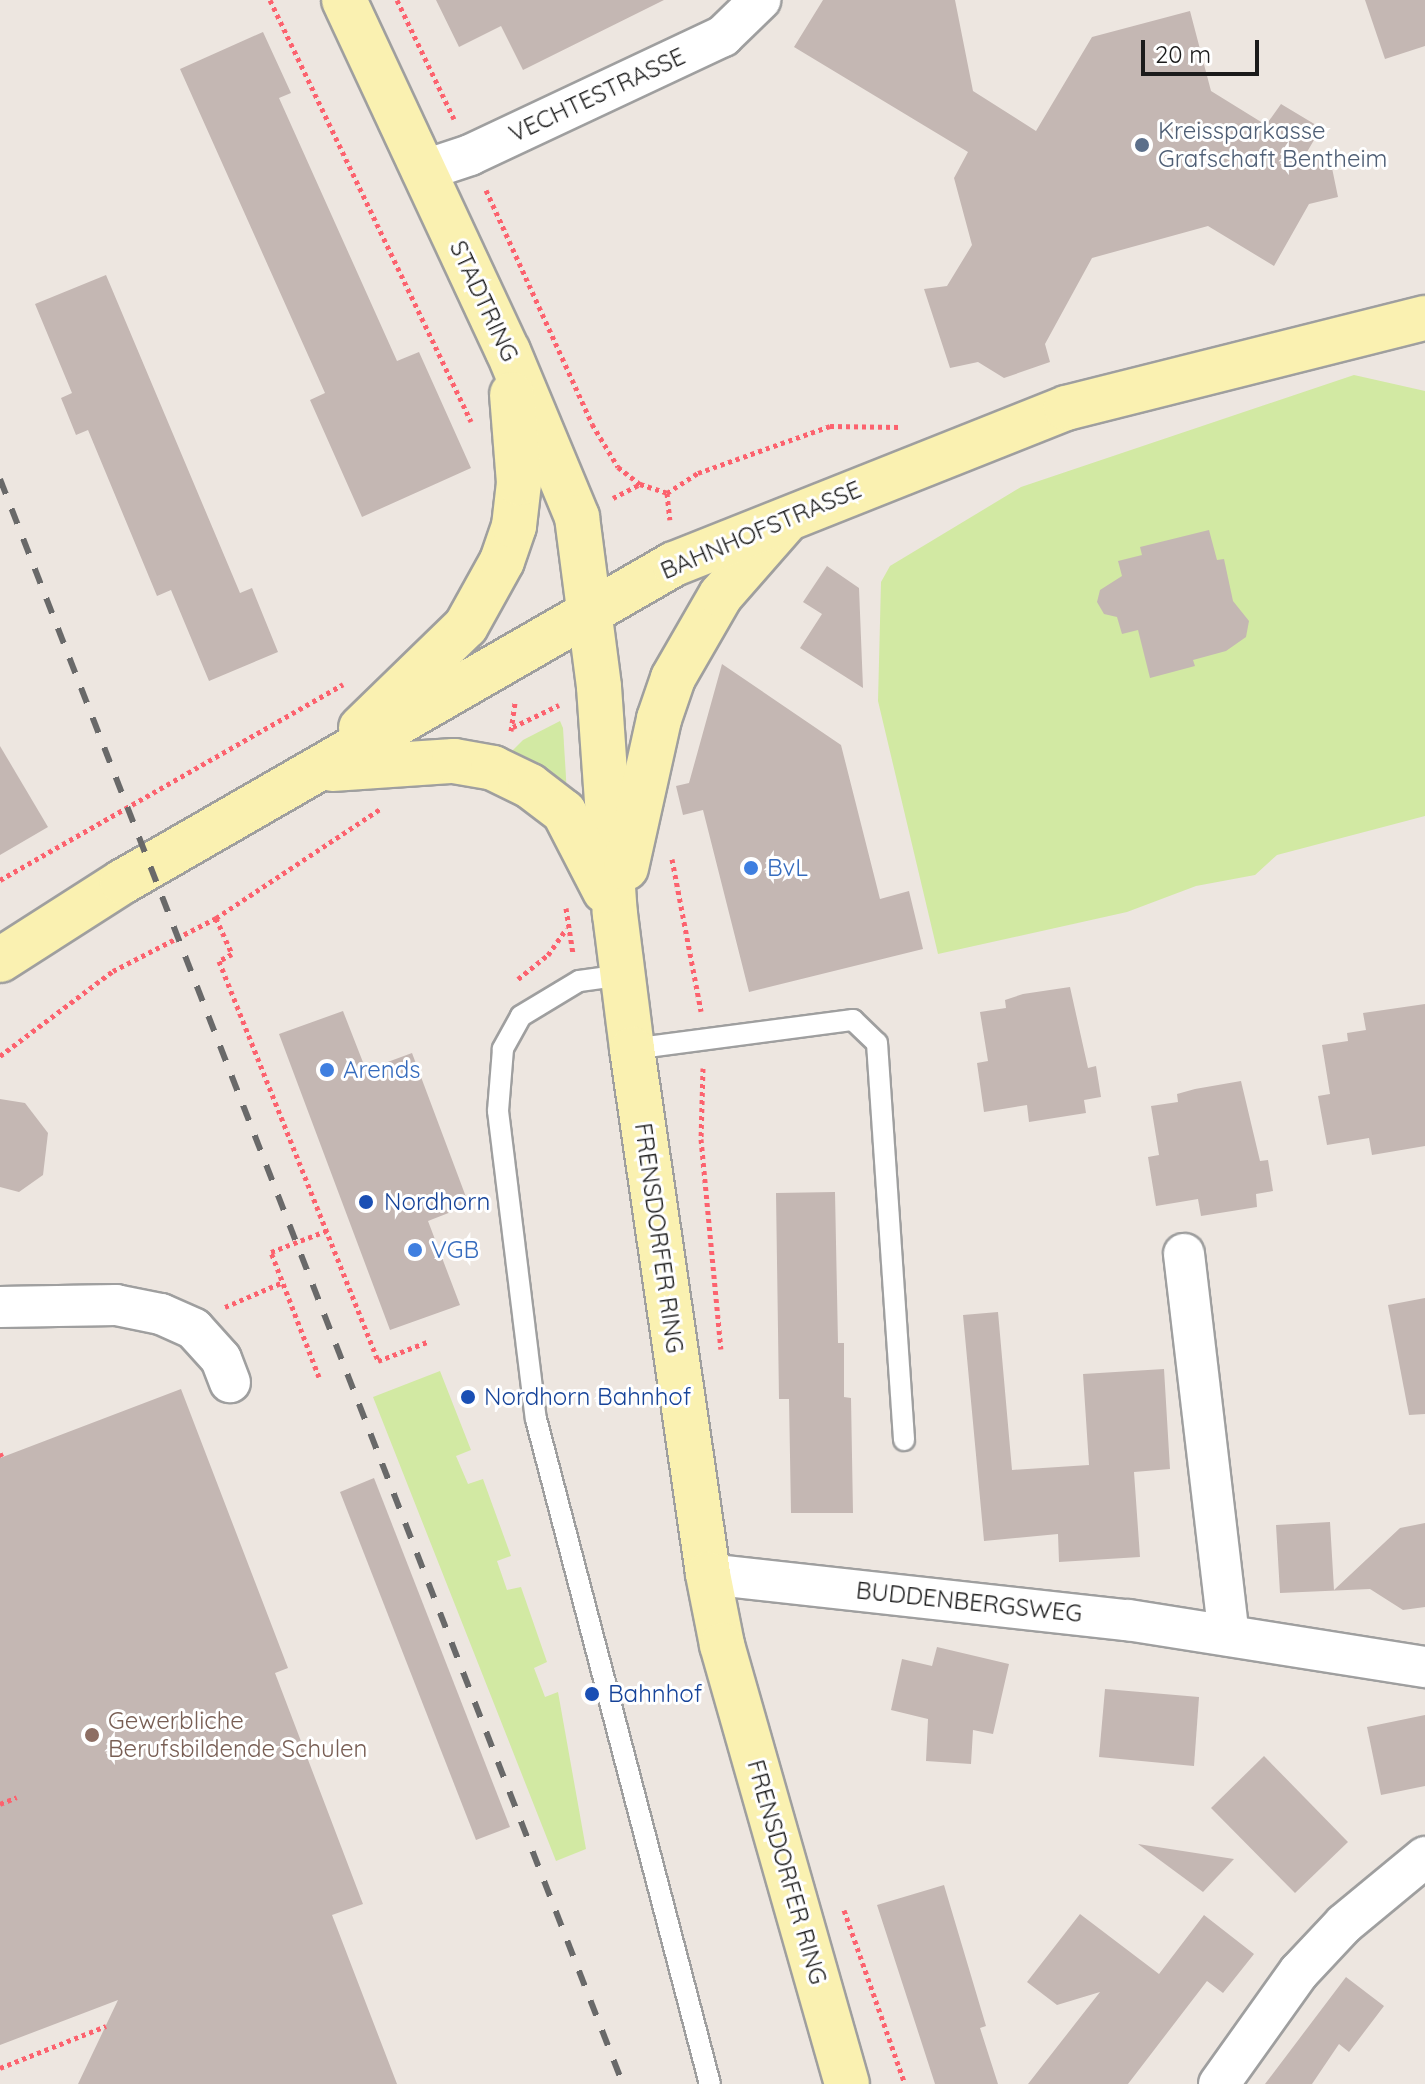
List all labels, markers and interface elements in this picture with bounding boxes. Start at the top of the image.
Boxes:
scale bar [1145,24,1263,74]
text: 20 m [1155,39,1211,69]
street label: VECHTESTRASSE [504,42,690,148]
place label: Kreissparkasse Grafschaft Bentheim [1158,117,1387,173]
marker: Kreissparkasse Grafschaft Bentheim [1133,136,1151,154]
street label: STADTRING [444,236,524,366]
street label: BAHNHOFSTRASSE [656,475,866,585]
place label: BvL [767,854,808,882]
marker: BvL [742,859,760,877]
place label: Arends [343,1056,420,1084]
marker: Arends [318,1061,336,1079]
street label: FRENSDORFER RING [629,1121,689,1355]
place label: Nordhorn [384,1188,490,1216]
marker: Nordhorn [355,1191,377,1213]
place label: VGB [431,1236,479,1264]
marker: VGB [406,1241,424,1259]
place label: Nordhorn Bahnhof [484,1383,691,1411]
marker: Nordhorn Bahnhof [459,1388,477,1406]
street label: BUDDENBERGSWEG [855,1576,1083,1628]
place label: Bahnhof [608,1680,702,1708]
marker: Bahnhof [583,1685,601,1703]
place label: Gewerbliche Berufsbildende Schulen [108,1707,367,1763]
marker: Gewerbliche Berufsbildende Schulen [83,1726,101,1744]
street label: FRENSDORFER RING [741,1756,833,1988]

